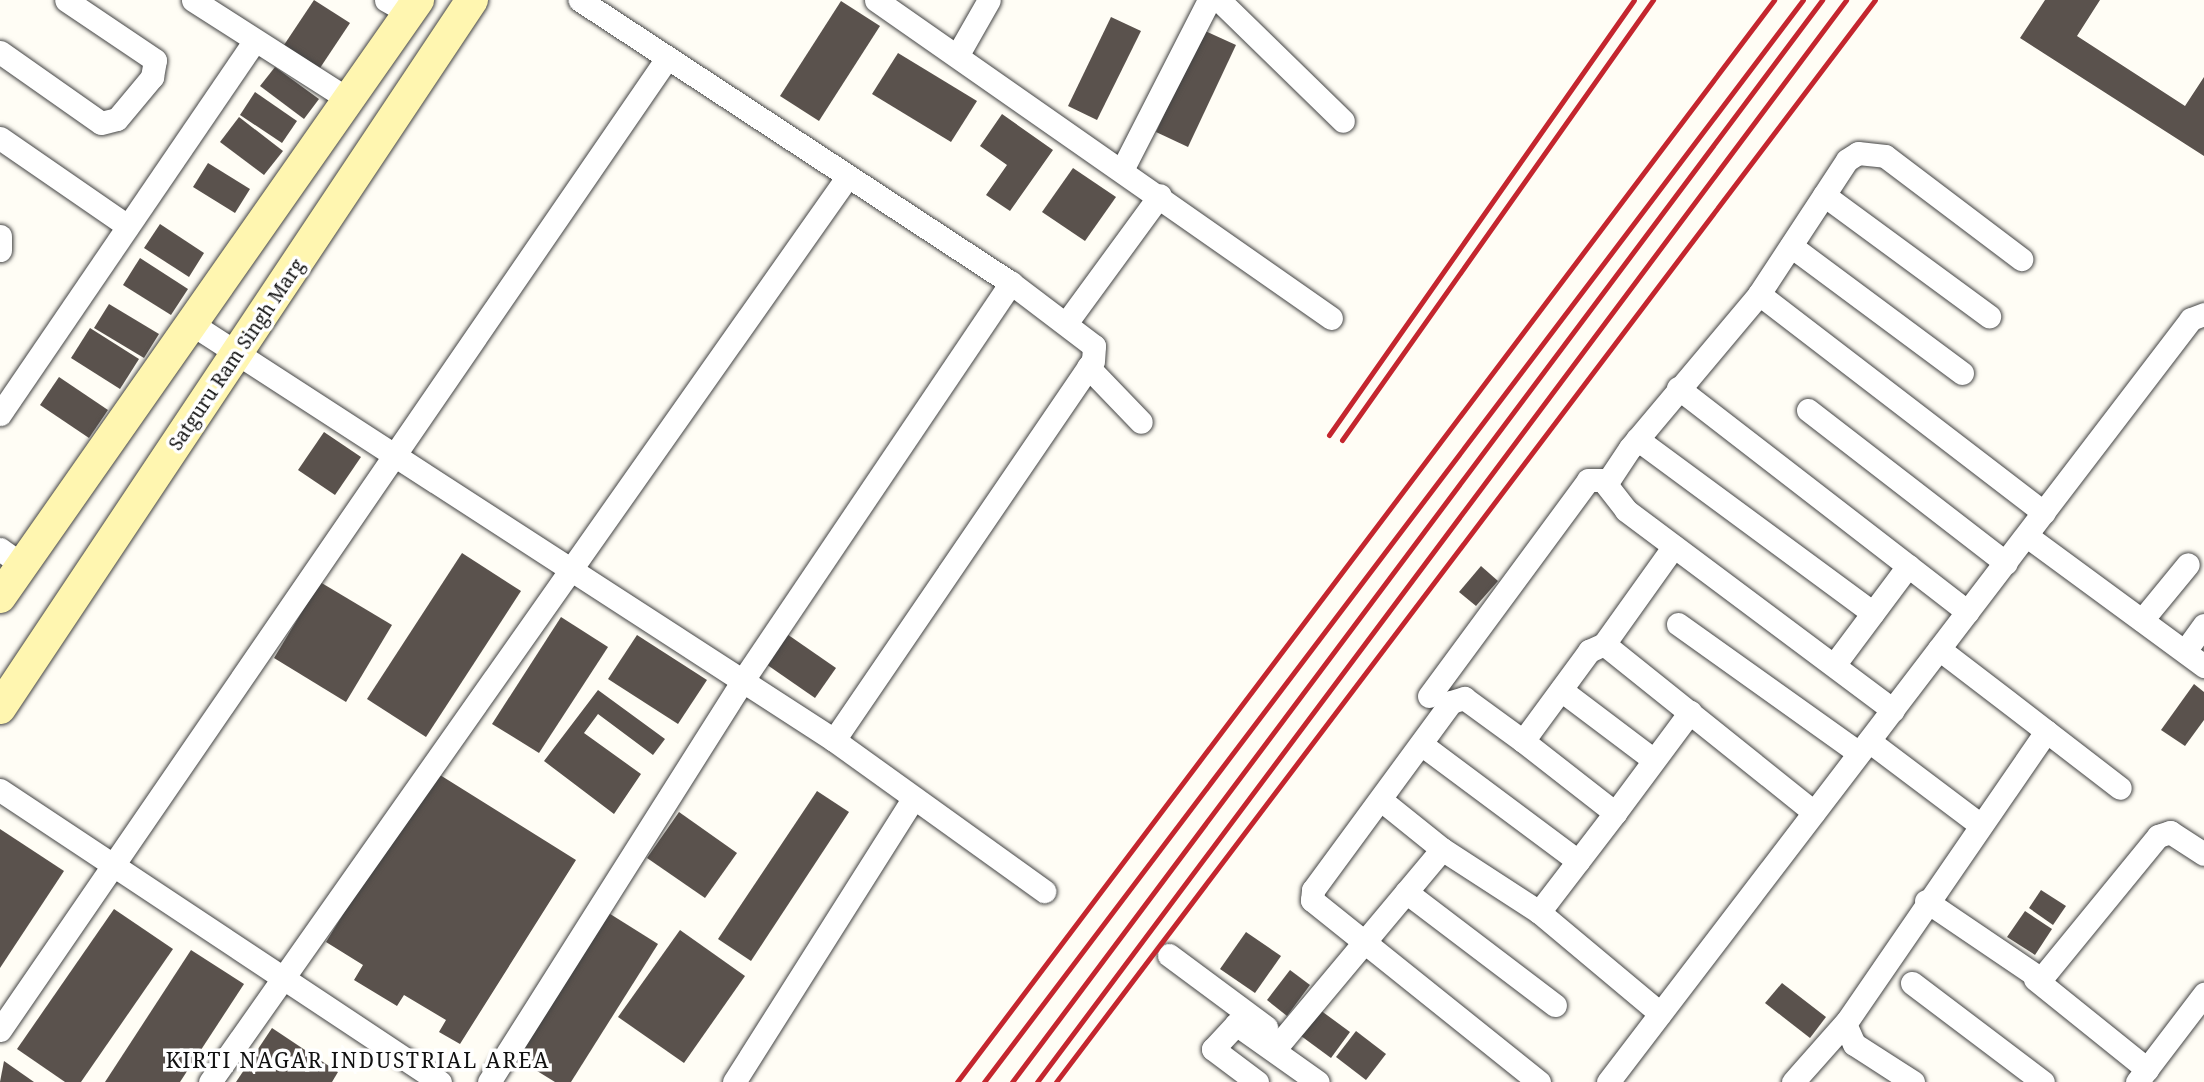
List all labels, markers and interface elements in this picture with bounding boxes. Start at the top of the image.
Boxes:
street label: Satguru Ram Singh Marg [164,255,310,455]
district label: KIRTI NAGAR INDUSTRIAL AREA [169,1047,547,1073]

